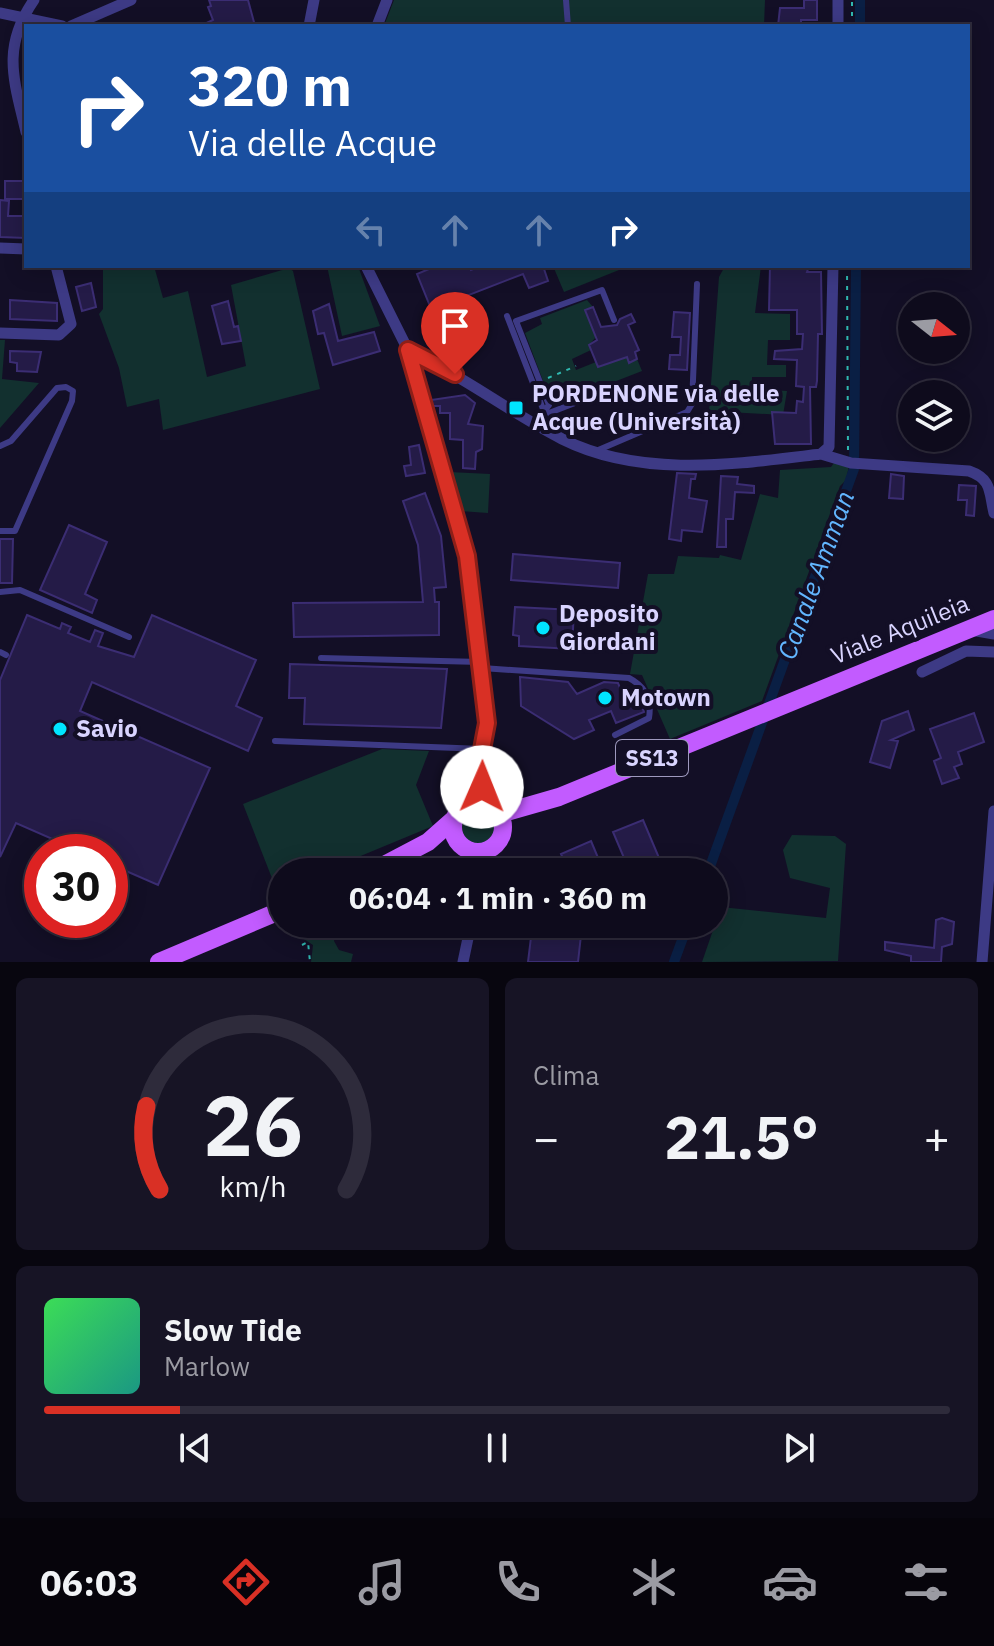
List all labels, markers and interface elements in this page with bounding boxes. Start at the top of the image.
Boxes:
text: 320 m [188,49,352,121]
icon: right [56,56,160,160]
text: Via delle Acque [188,119,437,166]
icon: left [349,208,393,252]
icon: ahead [433,208,477,252]
icon: ahead [517,208,561,252]
icon: right [601,208,645,252]
pin [421,292,489,374]
north arrow [898,292,970,364]
map controls [898,292,970,452]
icon: arrive [433,304,477,348]
place label: PORDENONE via delle Acque (Università) [532,377,780,437]
button: layers [898,380,970,452]
marker: PORDENONE via delle Acque (Università) [507,399,525,417]
water label: Canale Amman [769,486,861,664]
street label: Viale Aquileia [826,587,974,671]
place label: Deposito Giordani [559,597,659,657]
marker: Deposito Giordani [534,619,552,637]
place label: Motown [621,681,711,713]
marker: Motown [596,689,614,707]
place label: Savio [76,712,138,744]
marker: Savio [51,720,69,738]
road number: SS13 [616,740,688,776]
position arrow [440,745,524,829]
speed limit sign: 30 [24,834,128,938]
text: 06:04 · 1 min · 360 m [349,878,647,917]
text: Clima [533,1058,599,1092]
text: 26 [203,1071,302,1179]
text: 21.5° [664,1097,819,1176]
text: − [533,1109,559,1166]
text: + [924,1109,950,1166]
text: km/h [219,1168,286,1205]
text: Slow Tide [164,1310,302,1349]
text: Marlow [164,1349,250,1383]
icon: previous [173,1426,217,1470]
icon: pause [475,1426,519,1470]
icon: next [777,1426,821,1470]
icon: directions [218,1554,274,1610]
icon: music [354,1554,410,1610]
icon: phone [490,1554,546,1610]
icon: climate [626,1554,682,1610]
icon: car [762,1554,818,1610]
icon: filters [898,1554,954,1610]
text: 06:03 [40,1559,138,1606]

